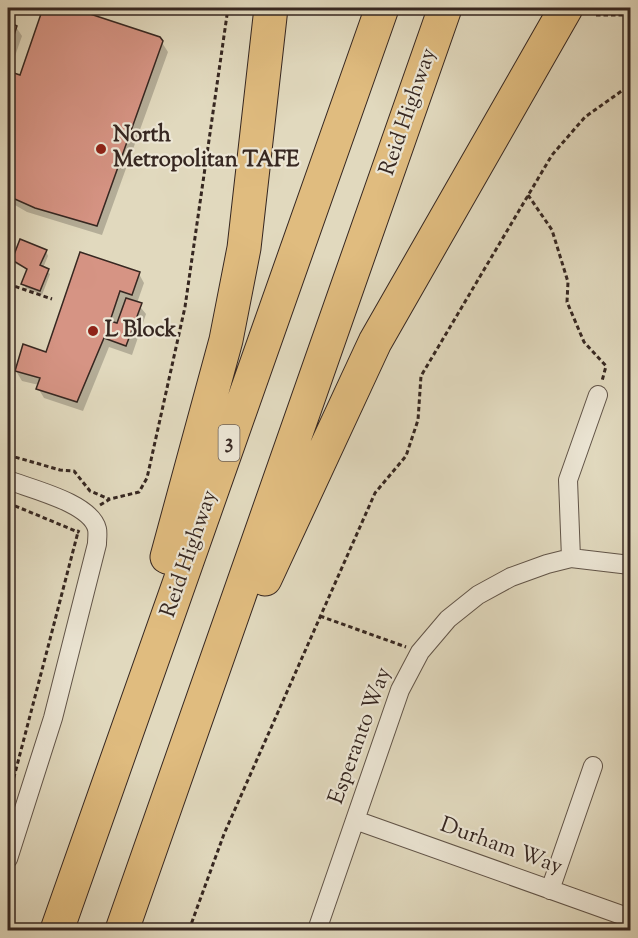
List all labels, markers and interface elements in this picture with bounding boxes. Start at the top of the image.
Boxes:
street label: Reid Highway [372,44,446,180]
place label: North Metropolitan TAFE [113,120,300,177]
marker: North Metropolitan TAFE [94,142,108,156]
place label: L Block [105,315,176,347]
marker: L Block [86,324,100,338]
road number: 3 [218,425,240,461]
street label: Reid Highway [153,486,227,622]
street label: Esperanto Way [321,663,401,809]
street label: Durham Way [435,810,567,884]

